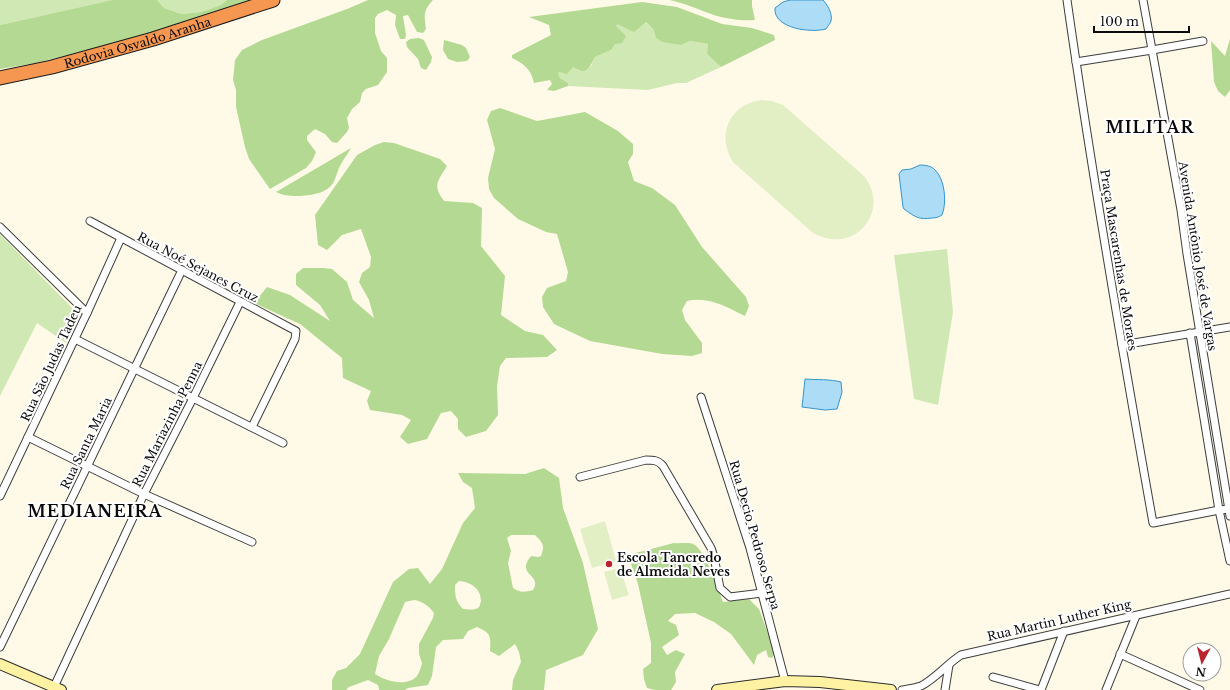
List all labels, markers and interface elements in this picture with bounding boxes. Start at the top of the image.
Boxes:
scale bar [1094,8,1189,34]
street label: Rodovia Osvaldo Aranha [62,13,213,71]
text: 100 m [1100,14,1139,29]
district label: MILITAR [1105,117,1195,137]
street label: Avenida Antônio José de Vargas [1175,159,1220,352]
street label: Praça Mascarenhas de Moraes [1097,168,1141,352]
street label: Rua Noé Sejanes Cruz [135,229,261,305]
street label: Rua São Judas Tadeu [17,302,85,424]
street label: Rua Mariazinha Penna [129,358,205,489]
street label: Rua Santa Maria [57,394,115,492]
street label: Rua Decio Pedroso Serpa [726,458,784,612]
district label: MEDIANEIRA [28,501,163,521]
place label: Escola Tancredo de Almeida Neves [617,550,730,579]
marker: Escola Tancredo de Almeida Neves [604,559,614,569]
street label: Rua Martin Luther King [985,596,1133,644]
north arrow [1182,642,1222,682]
text: N [1194,664,1207,680]

